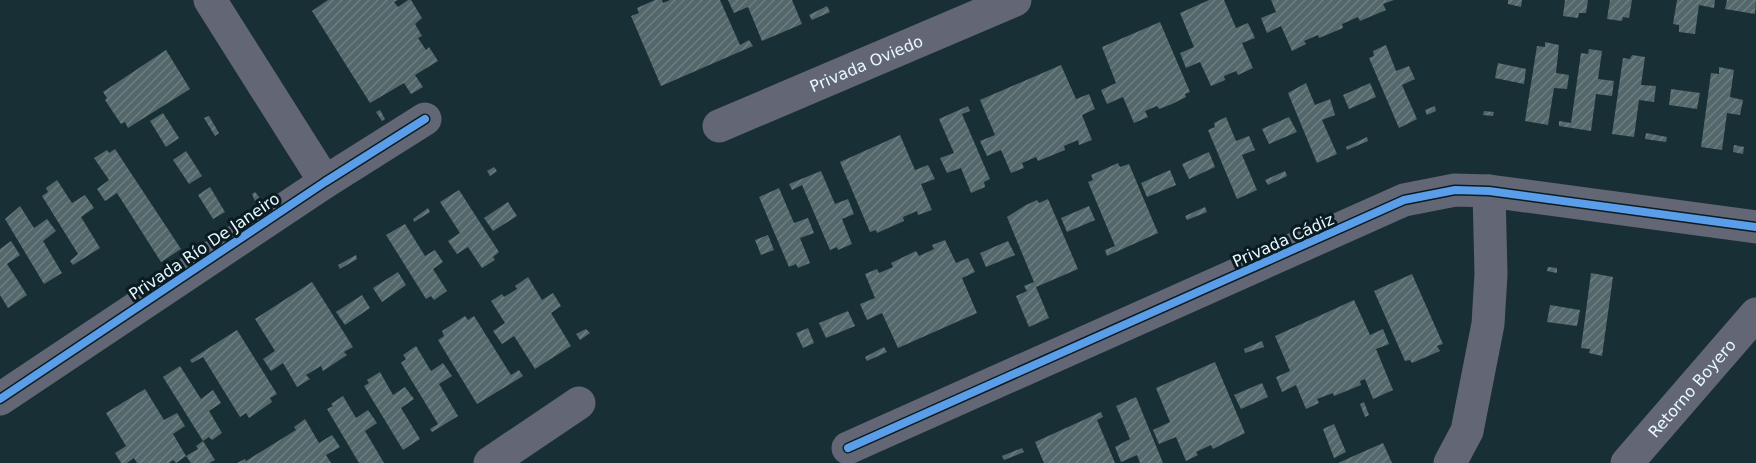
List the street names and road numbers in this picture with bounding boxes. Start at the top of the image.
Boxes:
street label: Privada Oviedo [807,31,926,96]
street label: Privada Río De Janeiro [125,189,283,304]
street label: Privada Cádiz [1230,210,1337,271]
street label: Retorno Boyero [1644,335,1740,441]

